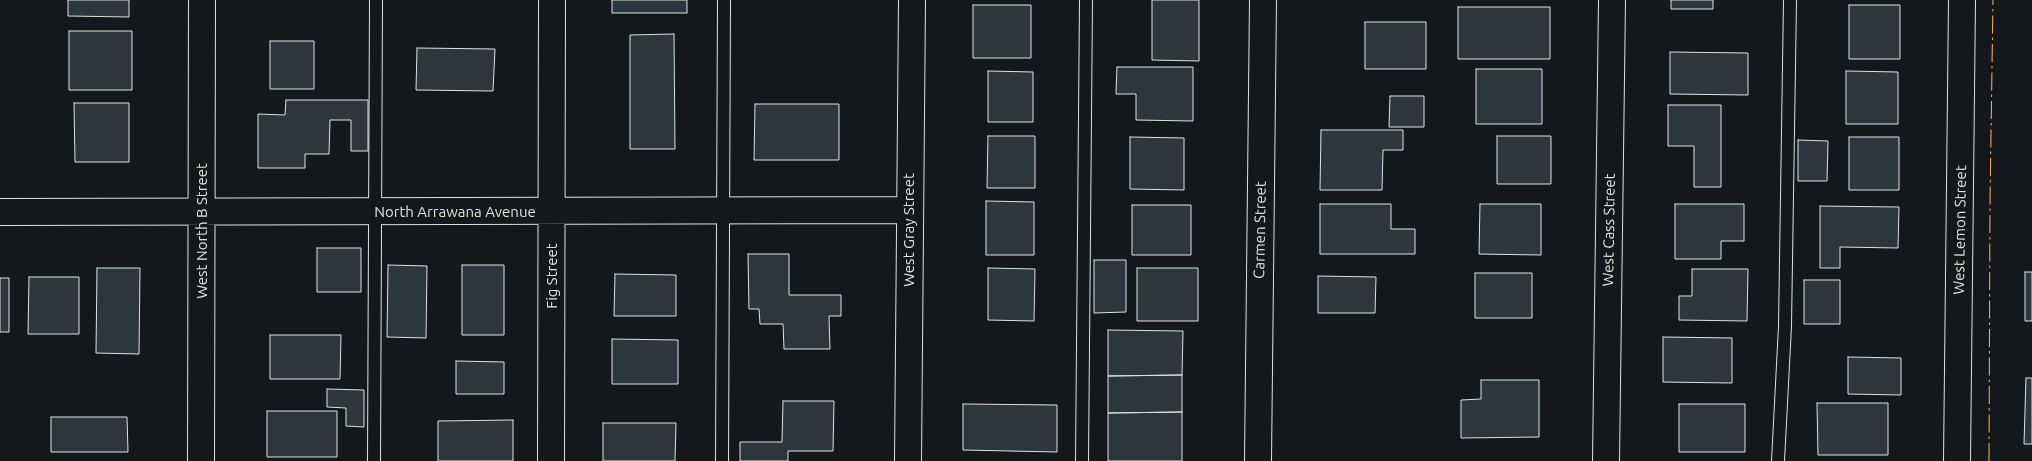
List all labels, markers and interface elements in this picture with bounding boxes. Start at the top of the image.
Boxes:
street label: West North B Street [193,163,211,299]
street label: West Lemon Street [1950,165,1970,295]
street label: West Gray Street [900,173,918,287]
street label: West Cass Street [1599,173,1619,287]
street label: Carmen Street [1250,181,1270,279]
street label: North Arrawana Avenue [374,203,536,221]
street label: Fig Street [543,243,561,309]

